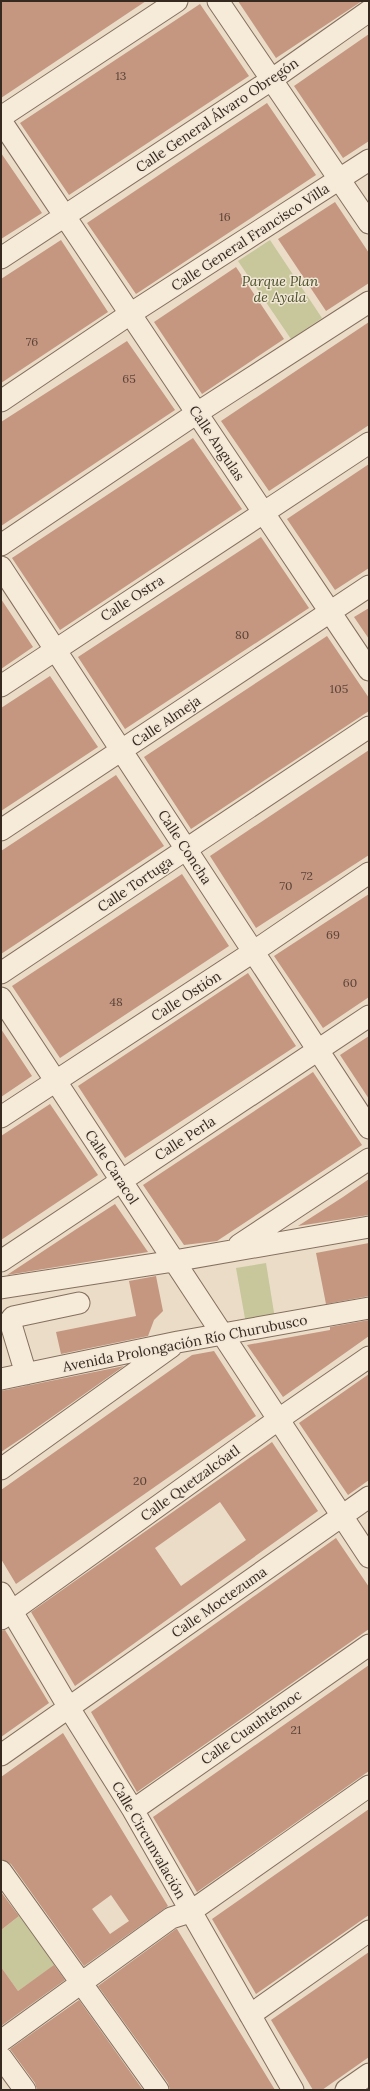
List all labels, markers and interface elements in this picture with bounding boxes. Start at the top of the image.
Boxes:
street label: Calle General Álvaro Obregón [132,53,302,176]
house number: 13 [115,68,127,83]
street label: Calle General Francisco Villa [168,179,332,295]
house number: 16 [219,209,231,224]
park label: Parque Plan de Ayala [242,272,319,306]
house number: 76 [26,334,38,349]
house number: 65 [122,371,136,386]
street label: Calle Angulas [185,402,249,484]
street label: Calle Ostra [97,571,167,625]
house number: 80 [235,627,249,642]
house number: 105 [330,681,348,696]
street label: Calle Almeja [128,691,204,751]
street label: Calle Concha [154,806,216,888]
street label: Calle Tortuga [94,852,176,916]
house number: 72 [301,868,313,883]
house number: 70 [280,878,292,893]
house number: 69 [326,927,340,942]
street label: Calle Ostión [148,967,225,1025]
house number: 60 [343,975,357,990]
house number: 48 [109,994,123,1009]
street label: Calle Perla [151,1112,219,1164]
street label: Calle Caracol [81,1126,143,1208]
street label: Avenida Prolongación Río Churubusco [60,1310,309,1376]
street label: Calle Quetzalcóatl [137,1441,243,1525]
house number: 20 [133,1473,147,1488]
street label: Calle Moctezuma [168,1562,270,1642]
street label: Calle Cuauhtémoc [197,1686,305,1768]
house number: 21 [291,1722,301,1737]
street label: Calle Circunvalación [108,1778,190,1902]

